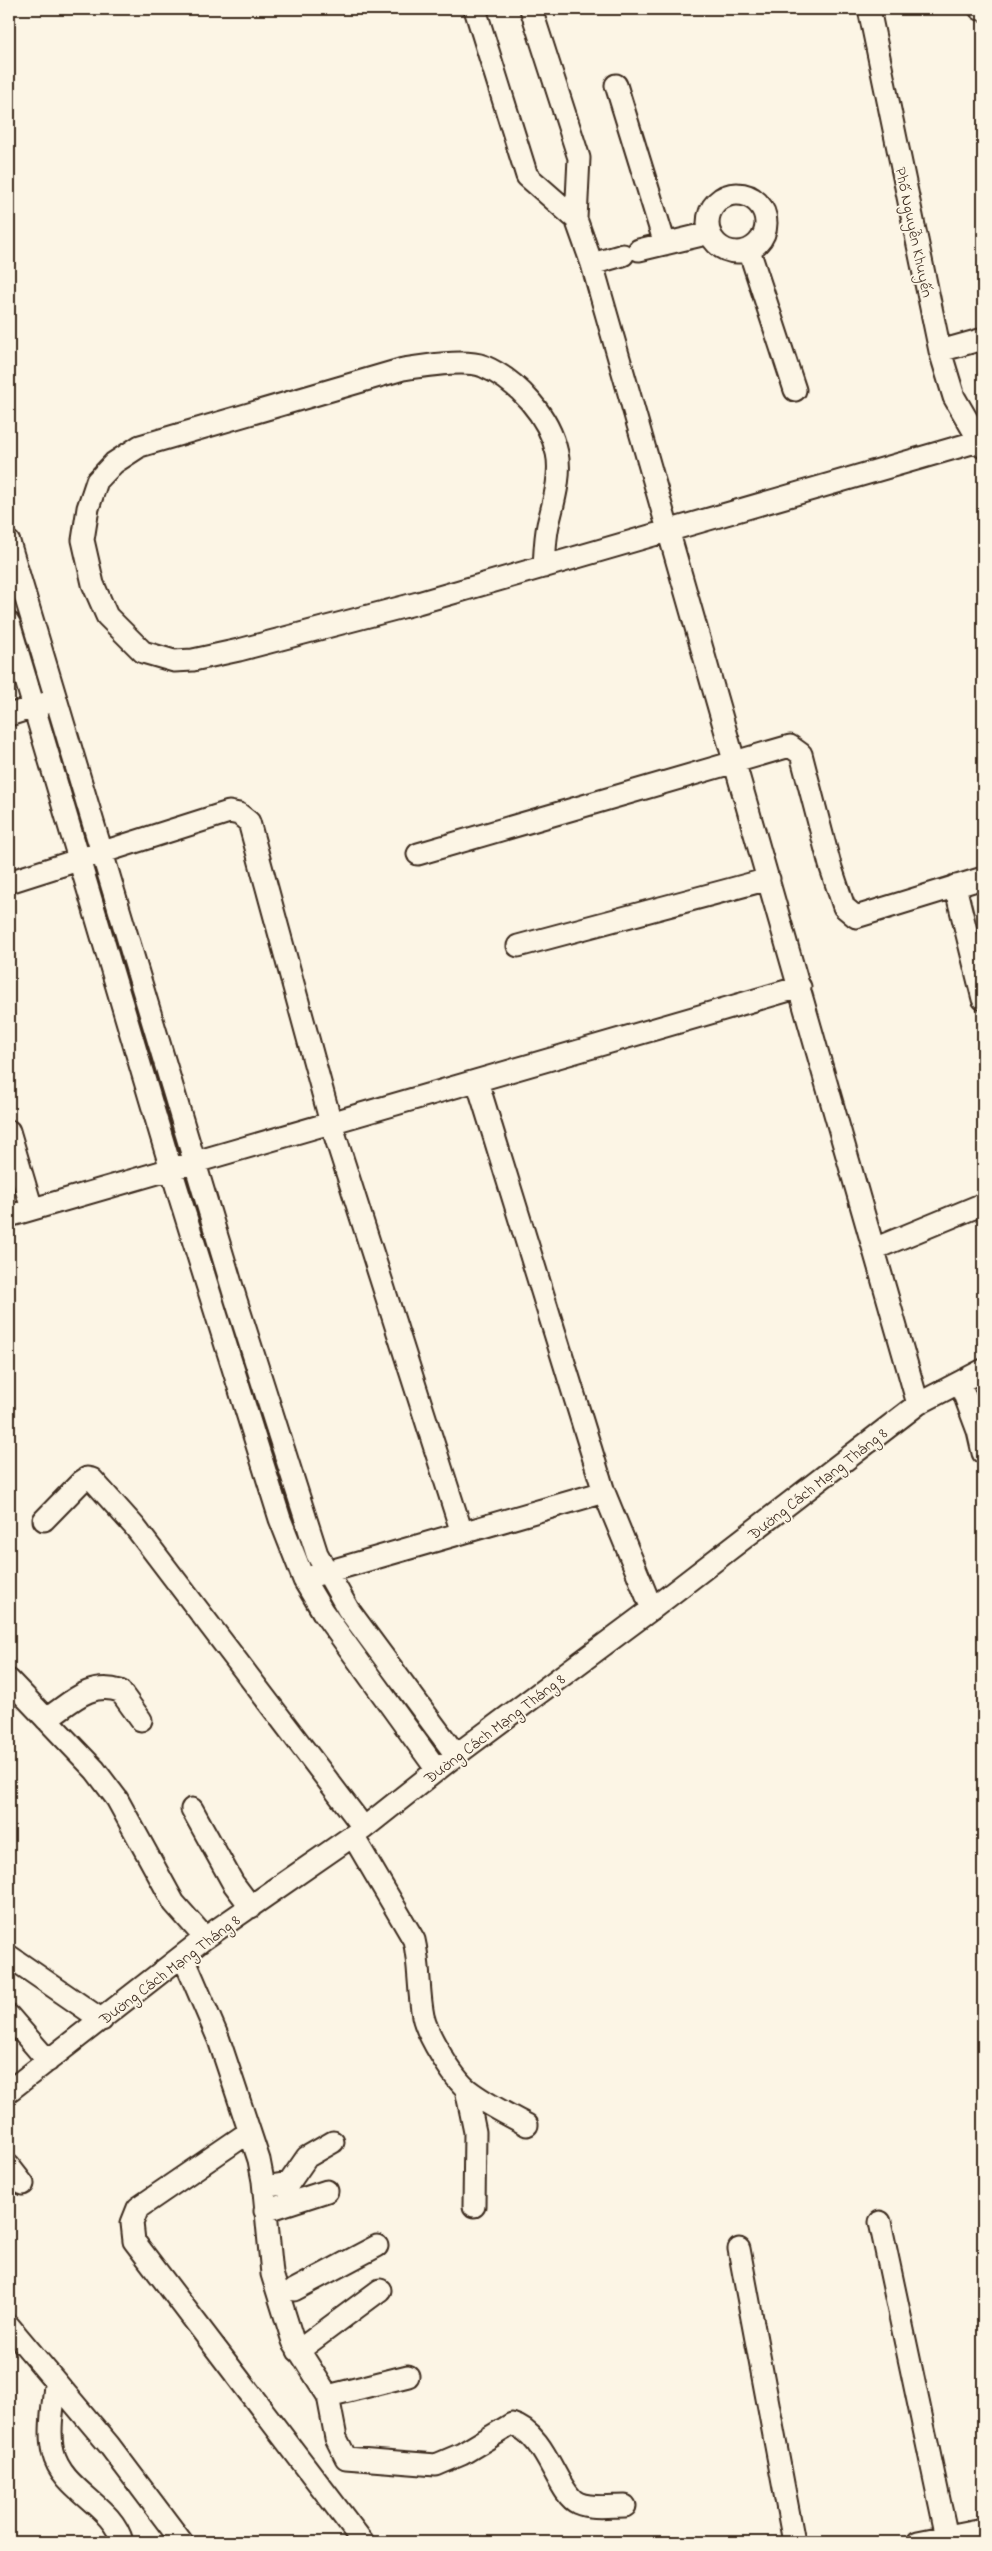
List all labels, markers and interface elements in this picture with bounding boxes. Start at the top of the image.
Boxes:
street label: Phố Nguyễn Khuyến [888,165,939,300]
street label: Đường Cách Mạng Tháng 8 [743,1422,893,1547]
street label: Đường Cách Mạng Tháng 8 [419,1668,571,1791]
street label: Đường Cách Mạng Tháng 8 [94,1909,246,2032]

